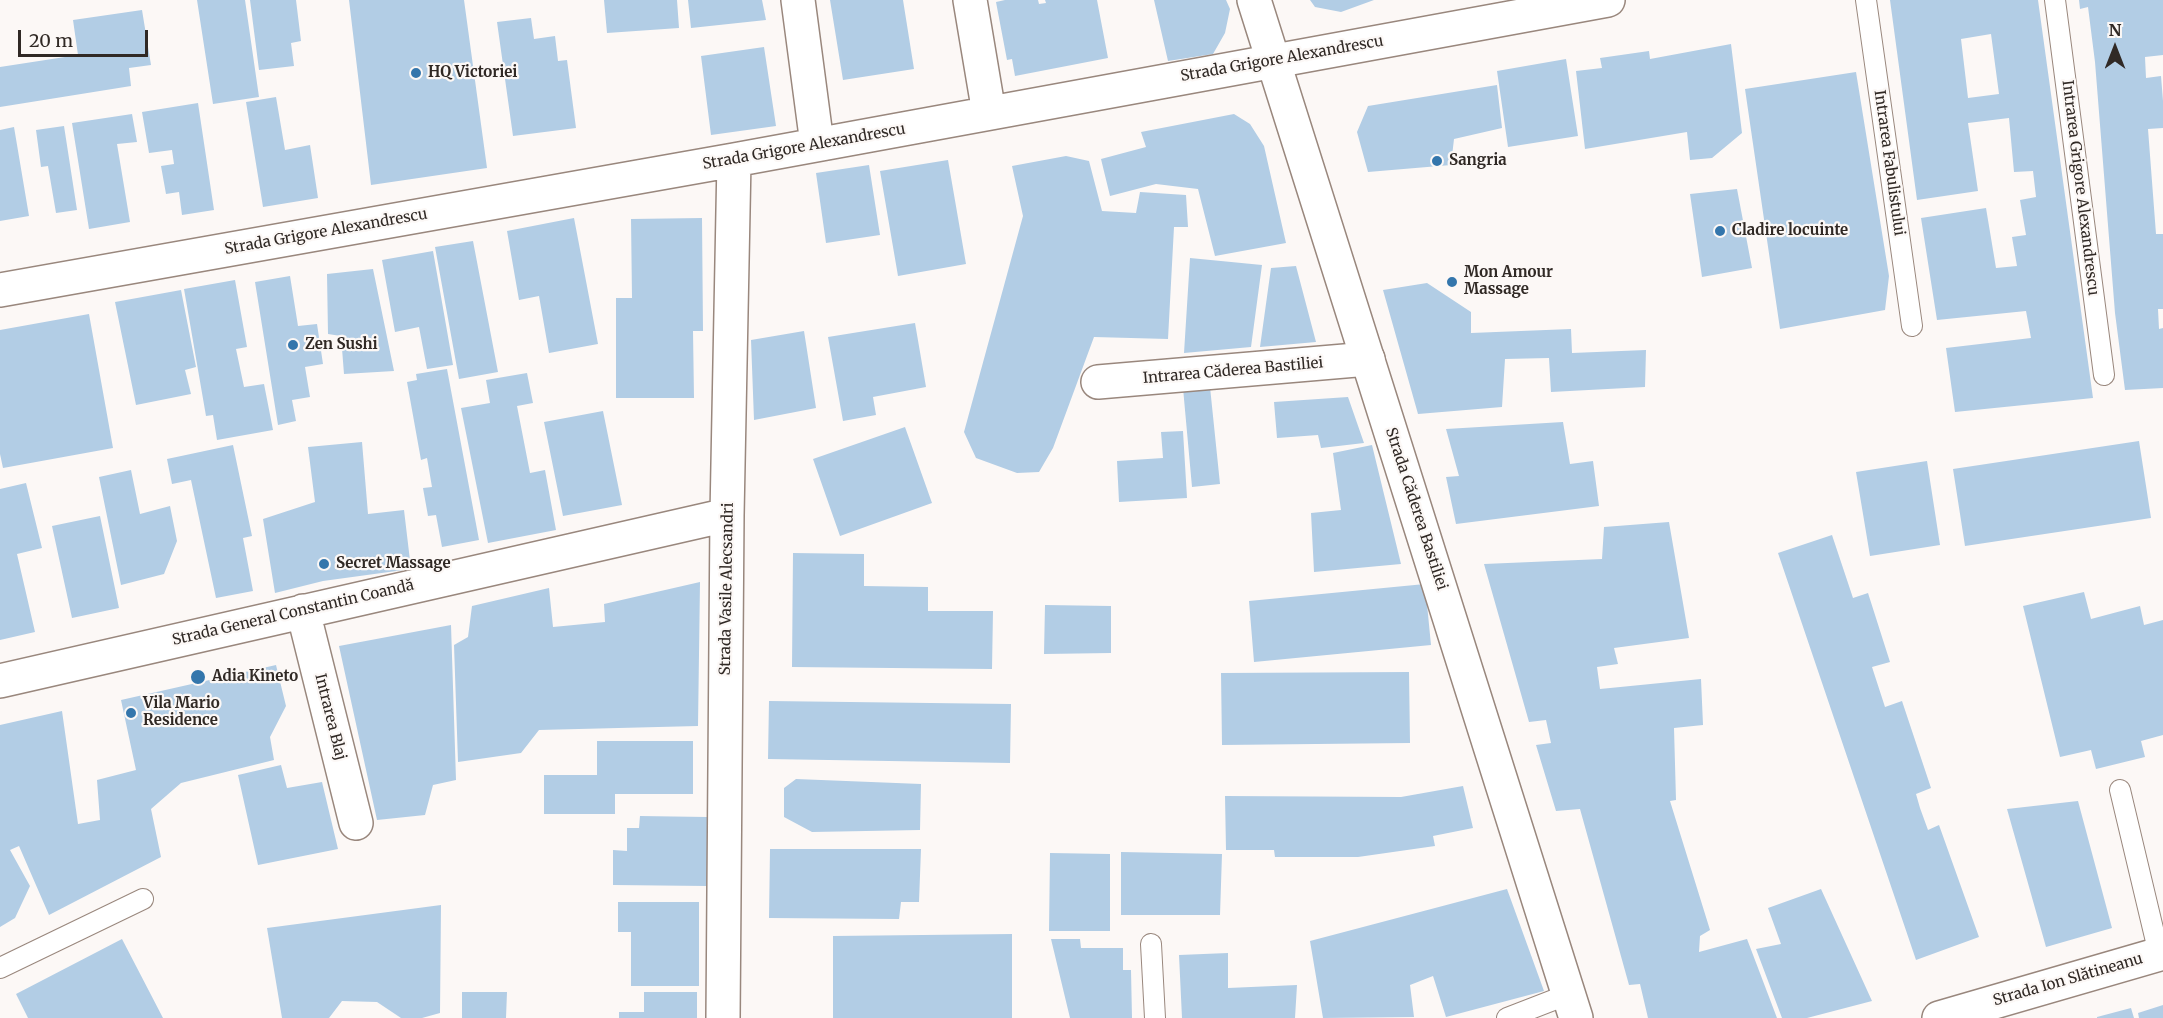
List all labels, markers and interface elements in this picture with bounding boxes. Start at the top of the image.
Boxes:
scale bar [21,18,152,56]
north arrow [2085,18,2145,78]
text: N [2109,20,2121,40]
text: 20 m [29,29,73,52]
street label: Strada Grigore Alexandrescu [1179,32,1385,86]
place label: HQ Victoriei [428,64,517,82]
marker: HQ Victoriei [409,66,423,80]
street label: Intrarea Grigore Alexandrescu [2058,79,2102,297]
street label: Intrarea Fabulistului [1870,89,1908,237]
street label: Strada Grigore Alexandrescu [701,120,907,174]
place label: Sangria [1449,152,1507,170]
marker: Sangria [1430,154,1444,168]
street label: Strada Grigore Alexandrescu [223,205,429,259]
place label: Cladire locuinte [1732,222,1848,240]
marker: Cladire locuinte [1713,224,1727,238]
place label: Mon Amour Massage [1464,264,1553,299]
marker: Mon Amour Massage [1445,275,1459,289]
place label: Zen Sushi [305,336,378,354]
marker: Zen Sushi [286,338,300,352]
street label: Intrarea Căderea Bastiliei [1142,354,1324,388]
street label: Strada Căderea Bastiliei [1381,425,1451,593]
street label: Strada Vasile Alecsandri [716,502,738,676]
place label: Secret Massage [336,555,451,573]
marker: Secret Massage [317,557,331,571]
street label: Strada General Constantin Coandă [170,576,416,650]
marker: Adia Kineto [189,668,207,686]
place label: Adia Kineto [212,668,298,686]
street label: Intrarea Blaj [311,672,349,762]
place label: Vila Mario Residence [143,695,220,730]
marker: Vila Mario Residence [124,706,138,720]
street label: Strada Ion Slătineanu [1991,950,2145,1010]

